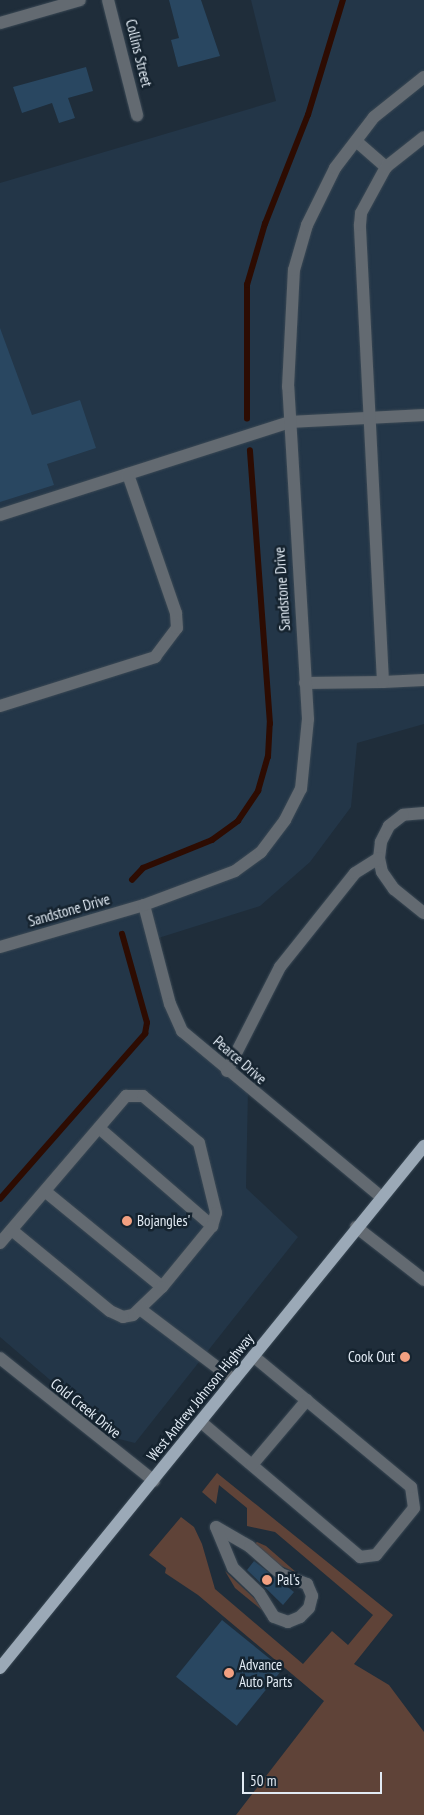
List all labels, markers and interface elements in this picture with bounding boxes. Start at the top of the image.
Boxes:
street label: Collins Street [122,17,156,89]
street label: Sandstone Drive [270,546,294,632]
street label: Sandstone Drive [26,890,112,930]
street label: Pearce Drive [210,1032,270,1088]
place label: Bojangles' [137,1212,190,1230]
marker: Bojangles' [121,1215,133,1227]
street label: West Andrew Johnson Highway [143,1329,257,1465]
place label: Cook Out [348,1348,395,1366]
marker: Cook Out [399,1351,411,1363]
street label: Cold Creek Drive [47,1374,125,1442]
place label: Pal's [277,1571,300,1589]
marker: Pal's [261,1574,273,1586]
place label: Advance Auto Parts [239,1655,292,1690]
marker: Advance Auto Parts [223,1667,235,1679]
scale bar [244,1762,384,1794]
text: 50 m [250,1771,276,1790]

